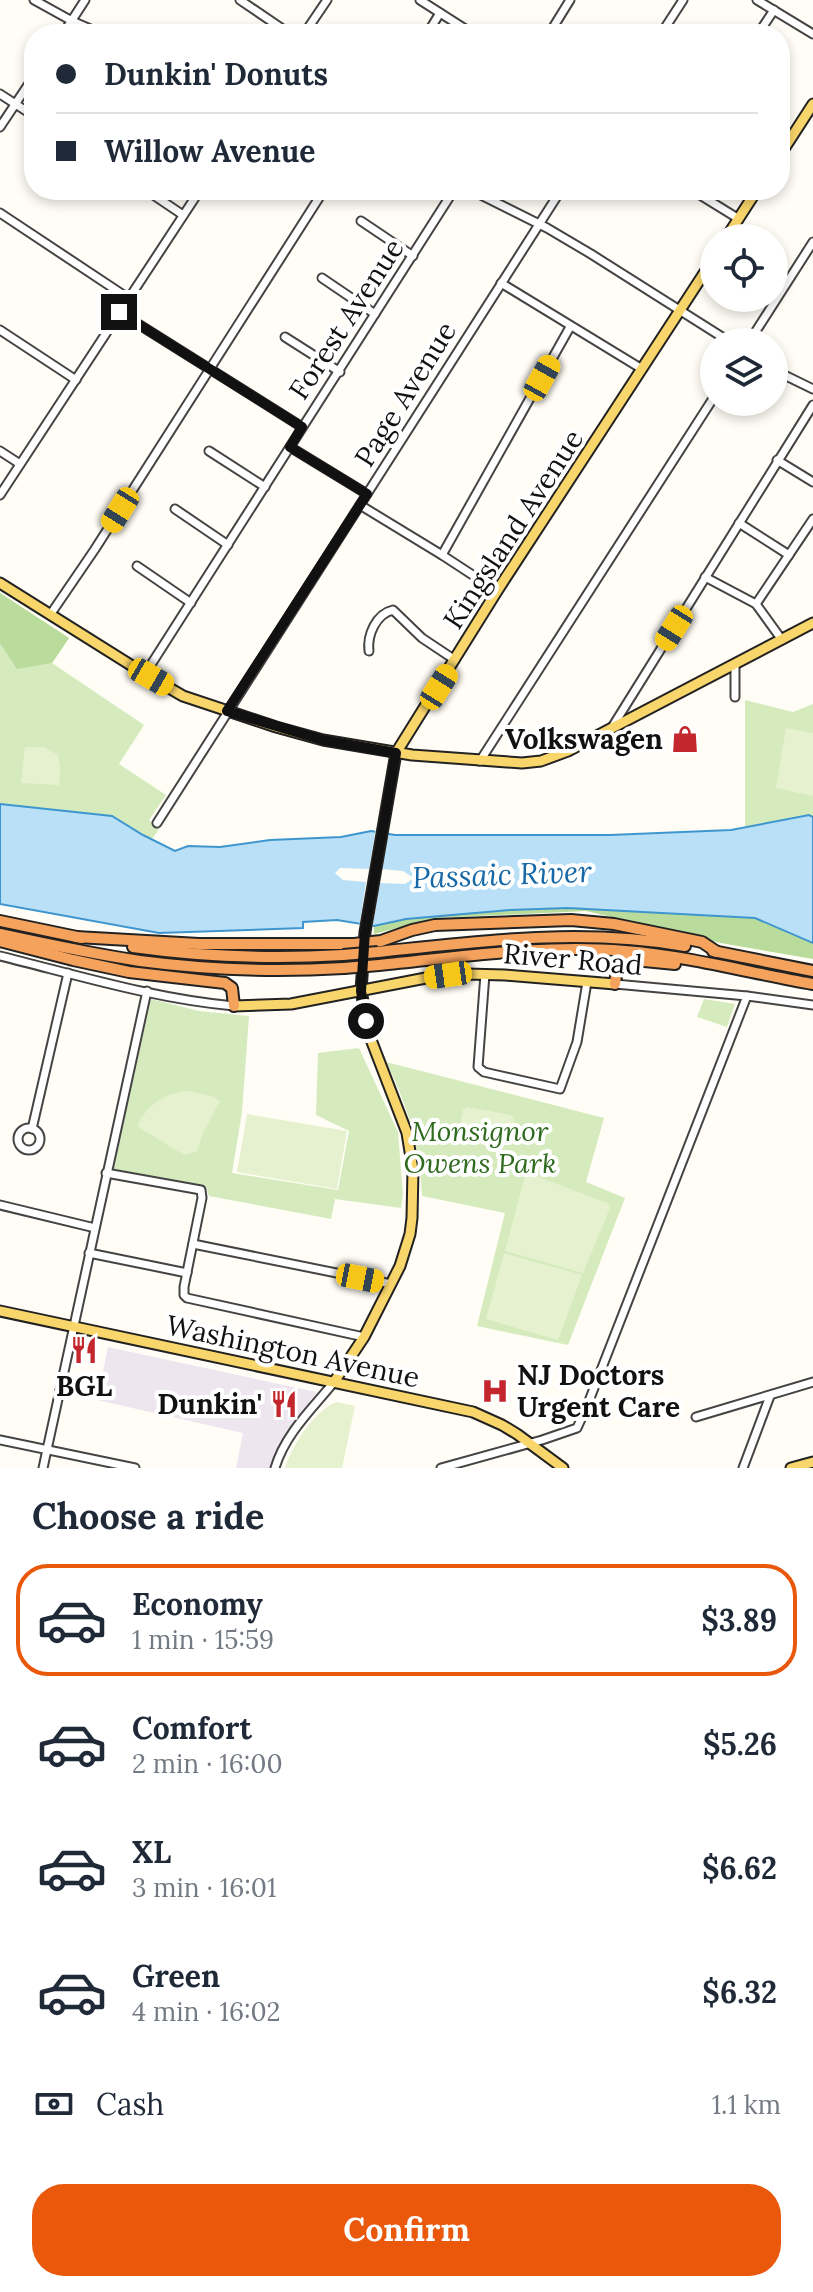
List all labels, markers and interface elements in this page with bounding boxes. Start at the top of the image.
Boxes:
text: Dunkin' Donuts [104,55,328,93]
text: Willow Avenue [104,132,315,170]
map controls [700,224,788,416]
button: locate [700,224,788,312]
street label: Forest Avenue [281,232,411,406]
route end [101,294,137,330]
street label: Page Avenue [346,315,464,473]
button: layers [700,328,788,416]
car [520,351,564,405]
street label: Kingsland Avenue [435,422,591,636]
car [97,483,143,537]
car [651,601,697,655]
car [124,655,178,699]
car [416,660,462,714]
place label: Volkswagen [505,721,663,757]
shop icon: Volkswagen [670,724,700,754]
water label: Passaic River [411,852,593,896]
street label: River Road [502,935,644,983]
car [423,960,473,990]
route start [348,1003,384,1039]
park label: Monsignor Owens Park [403,1113,557,1181]
car [334,1262,386,1294]
street label: Washington Avenue [163,1307,423,1395]
restaurant icon: BGL [69,1335,99,1365]
place label: NJ Doctors Urgent Care [517,1357,680,1425]
place label: BGL [56,1368,112,1404]
hospital icon: NJ Doctors Urgent Care [480,1376,510,1406]
place label: Dunkin' [157,1386,262,1422]
restaurant icon: Dunkin' [269,1389,299,1419]
text: Choose a ride [32,1493,264,1539]
icon: car [36,1584,108,1656]
text: Economy [132,1585,263,1623]
text: $3.89 [701,1601,777,1639]
text: 1 min · 15:59 [132,1623,274,1656]
icon: car [36,1708,108,1780]
text: Comfort [132,1709,252,1747]
text: $5.26 [703,1725,777,1763]
text: 2 min · 16:00 [132,1747,283,1780]
icon: car [36,1832,108,1904]
text: XL [132,1833,171,1871]
text: $6.62 [702,1849,777,1887]
text: 3 min · 16:01 [132,1871,276,1904]
icon: car [36,1956,108,2028]
text: Green [132,1957,220,1995]
text: $6.32 [702,1973,777,2011]
text: 4 min · 16:02 [132,1995,280,2028]
icon: cash [32,2082,76,2126]
text: Cash [96,2085,164,2123]
text: 1.1 km [712,2088,781,2121]
button: Confirm [32,2184,781,2276]

